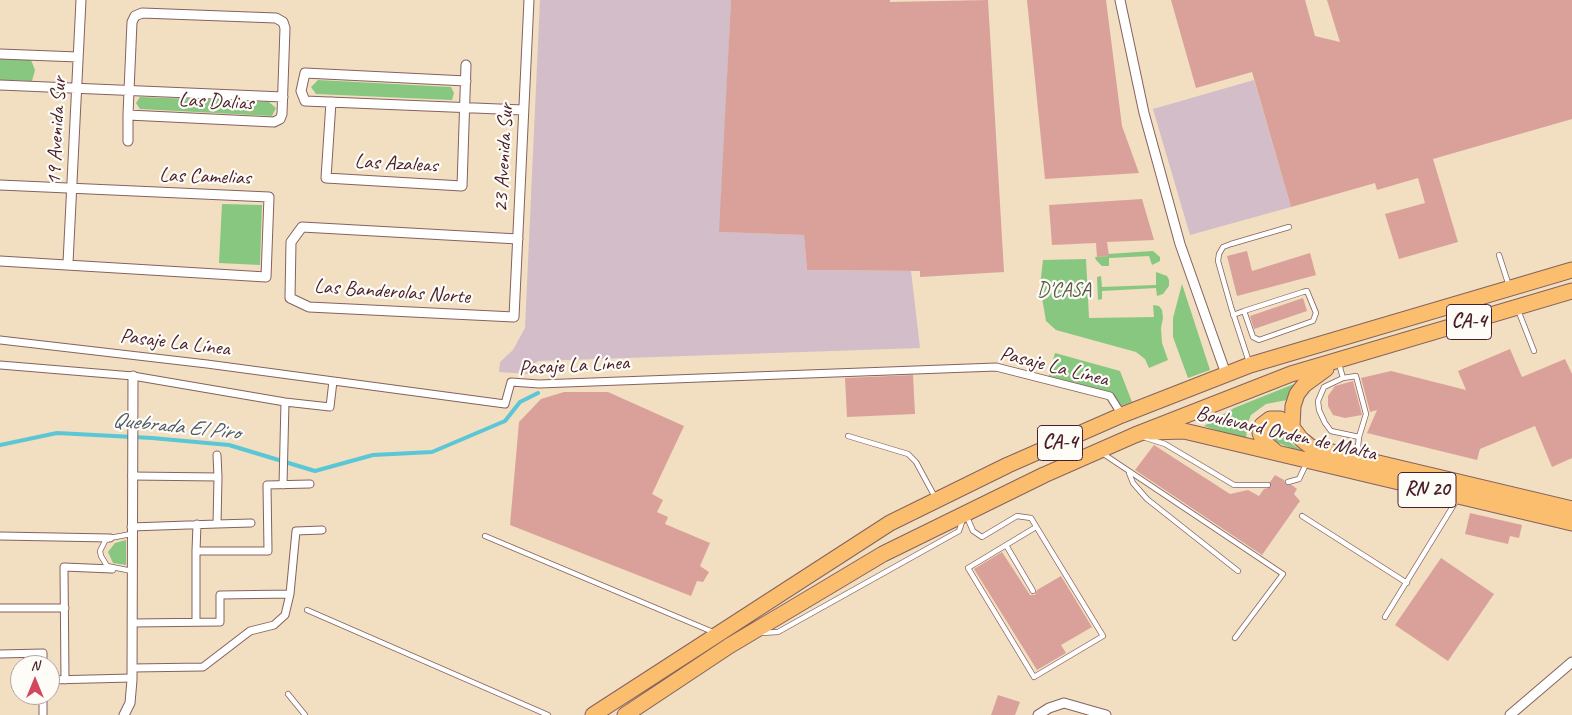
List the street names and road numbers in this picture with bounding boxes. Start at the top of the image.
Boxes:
street label: 19 Avenida Sur [42,76,72,186]
street label: Las Dalias [178,87,254,117]
street label: 23 Avenida Sur [489,103,519,213]
street label: Las Azaleas [354,149,438,179]
street label: Las Camelias [159,163,251,191]
street label: Las Banderolas Norte [313,274,471,310]
road number: CA-4 [1446,304,1492,340]
street label: Pasaje La Línea [119,324,231,362]
street label: Pasaje La Línea [997,341,1111,393]
street label: Pasaje La Línea [518,351,630,381]
street label: Boulevard Orden de Malta [1193,401,1379,467]
road number: CA-4 [1038,426,1082,460]
road number: RN 20 [1398,472,1456,508]

